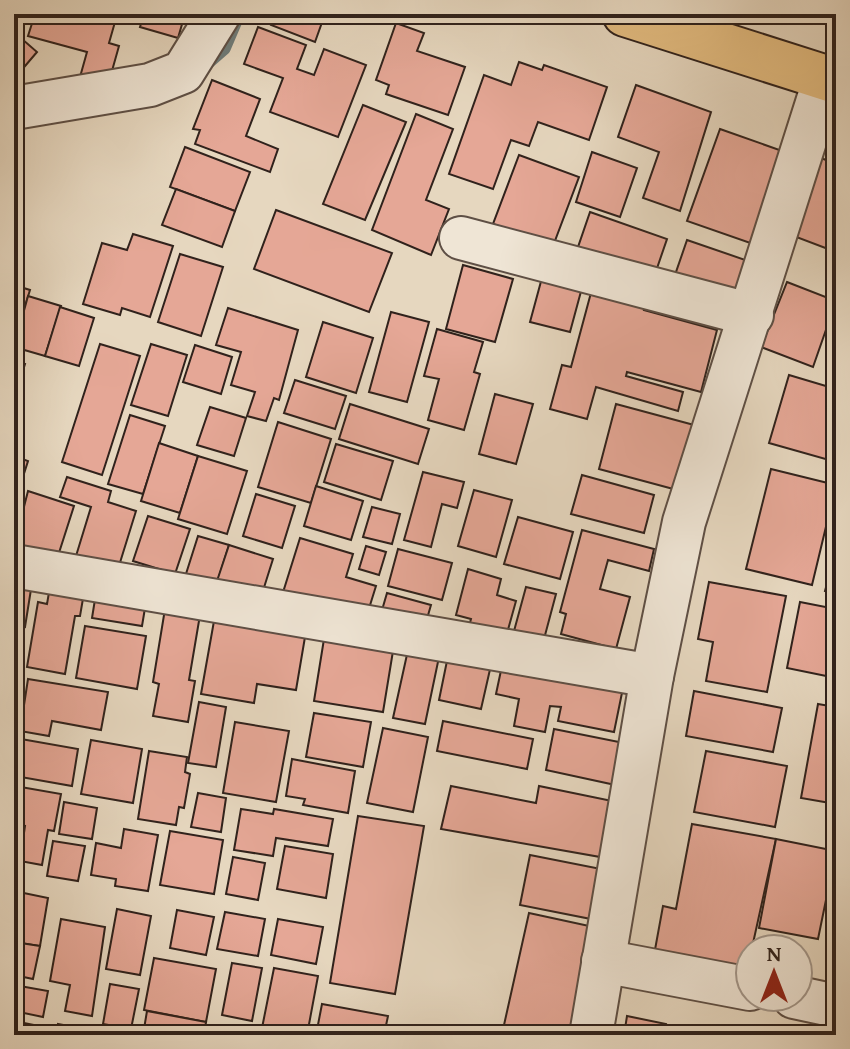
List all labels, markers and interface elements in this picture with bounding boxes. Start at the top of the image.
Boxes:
north arrow [734,933,814,1013]
text: N [767,937,782,969]

